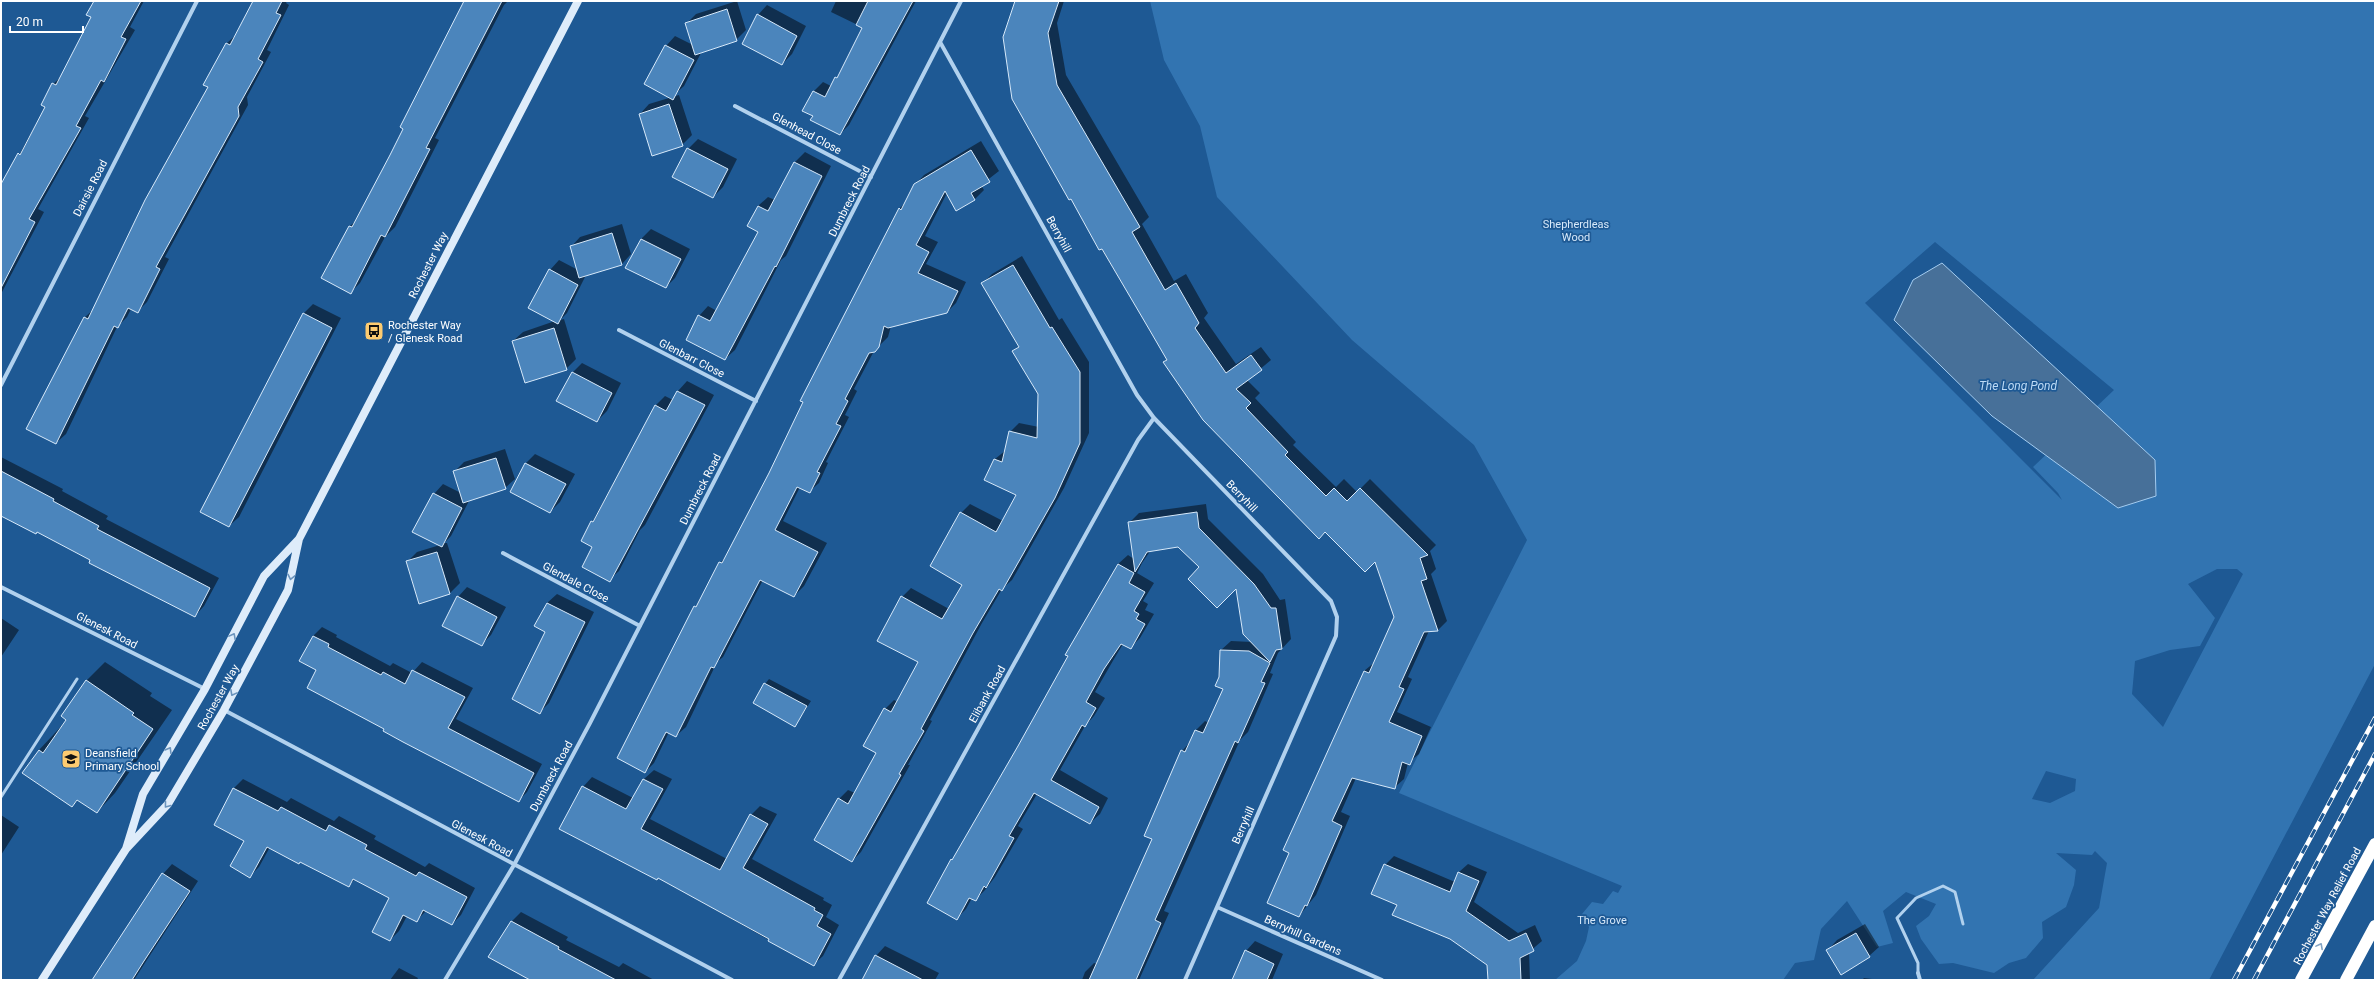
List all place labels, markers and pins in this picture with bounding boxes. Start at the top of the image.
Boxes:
place label: Rochester Way / Glenesk Road [388,319,462,345]
bus stop icon: Rochester Way / Glenesk Road [363,320,385,342]
place label: Deansfield Primary School [85,747,159,773]
school or university icon: Deansfield Primary School [60,748,82,770]

